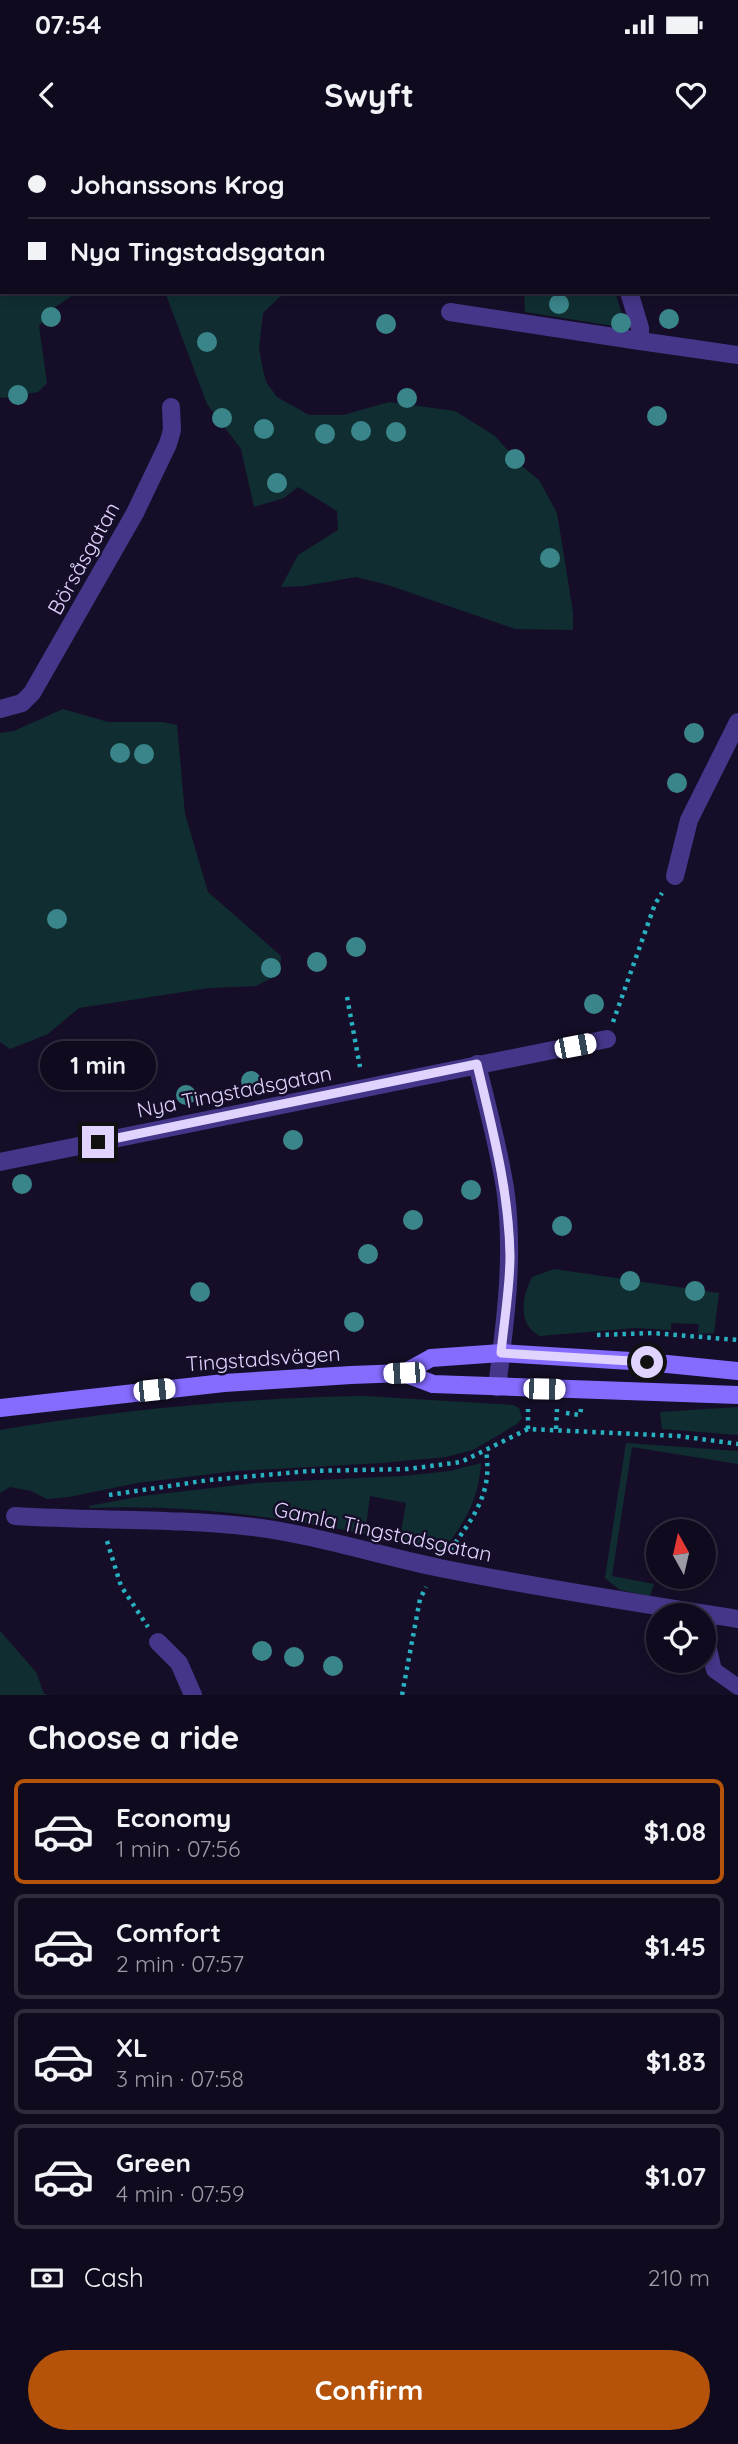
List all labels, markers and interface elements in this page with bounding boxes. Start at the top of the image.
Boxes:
text: 07:54 [35,8,102,41]
text: Swyft [324,75,414,115]
icon: back [28,76,66,114]
icon: heart [672,76,710,114]
text: Johanssons Krog [70,168,285,201]
text: Nya Tingstadsgatan [70,235,326,268]
street label: Börsåsgatan [41,497,125,619]
car [553,1032,598,1060]
callout: 1 min [40,1040,156,1090]
text: 1 min [70,1051,126,1080]
street label: Nya Tingstadsgatan [134,1059,334,1123]
route end [82,1126,114,1158]
street label: Tingstadsvägen [185,1340,341,1376]
route start [631,1346,663,1378]
car [383,1362,426,1384]
car [133,1377,176,1403]
car [523,1378,566,1400]
street label: Gamla Tingstadsgatan [272,1495,494,1567]
north arrow [646,1519,716,1589]
map controls [646,1519,716,1673]
button: locate [646,1603,716,1673]
text: Choose a ride [28,1717,240,1757]
icon: car [32,1800,95,1863]
text: Economy [116,1801,231,1834]
text: $1.08 [644,1815,706,1848]
text: 1 min · 07:56 [116,1834,240,1863]
icon: car [32,1915,95,1978]
text: Comfort [116,1916,221,1949]
text: $1.45 [644,1930,706,1963]
text: 2 min · 07:57 [116,1949,244,1978]
icon: car [32,2030,95,2093]
text: XL [116,2031,148,2064]
text: $1.83 [646,2045,706,2078]
text: 3 min · 07:58 [116,2064,244,2093]
icon: car [32,2145,95,2208]
text: Green [116,2146,191,2179]
text: $1.07 [645,2160,706,2193]
text: 4 min · 07:59 [116,2179,245,2208]
icon: cash [28,2259,66,2297]
text: Cash [84,2261,144,2294]
text: 210 m [648,2263,710,2292]
button: Confirm [28,2350,710,2430]

